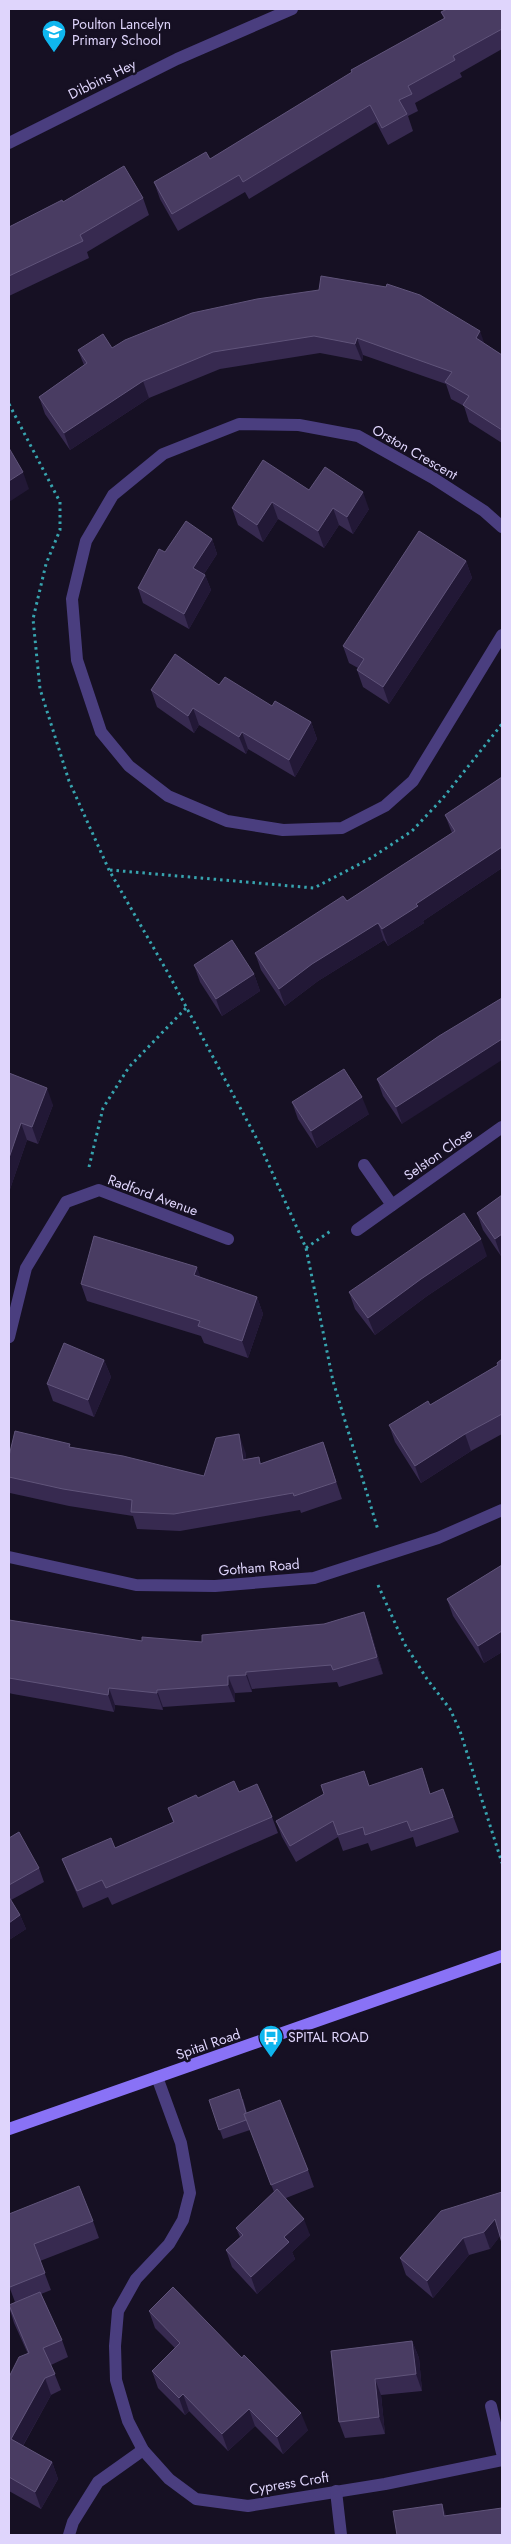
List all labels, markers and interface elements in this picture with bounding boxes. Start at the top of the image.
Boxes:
place label: Poulton Lancelyn Primary School [72,14,171,50]
school or university icon: Poulton Lancelyn Primary School [41,19,67,53]
street label: Dibbins Hey [65,54,140,104]
street label: Orston Crescent [369,419,462,485]
street label: Selston Close [400,1123,476,1185]
street label: Radford Avenue [105,1169,201,1221]
street label: Gotham Road [218,1553,300,1581]
street label: Spital Road [173,2024,243,2064]
bus stop icon: SPITAL ROAD [258,2024,284,2058]
place label: SPITAL ROAD [288,2027,369,2047]
street label: Cypress Croft [248,2467,331,2499]

